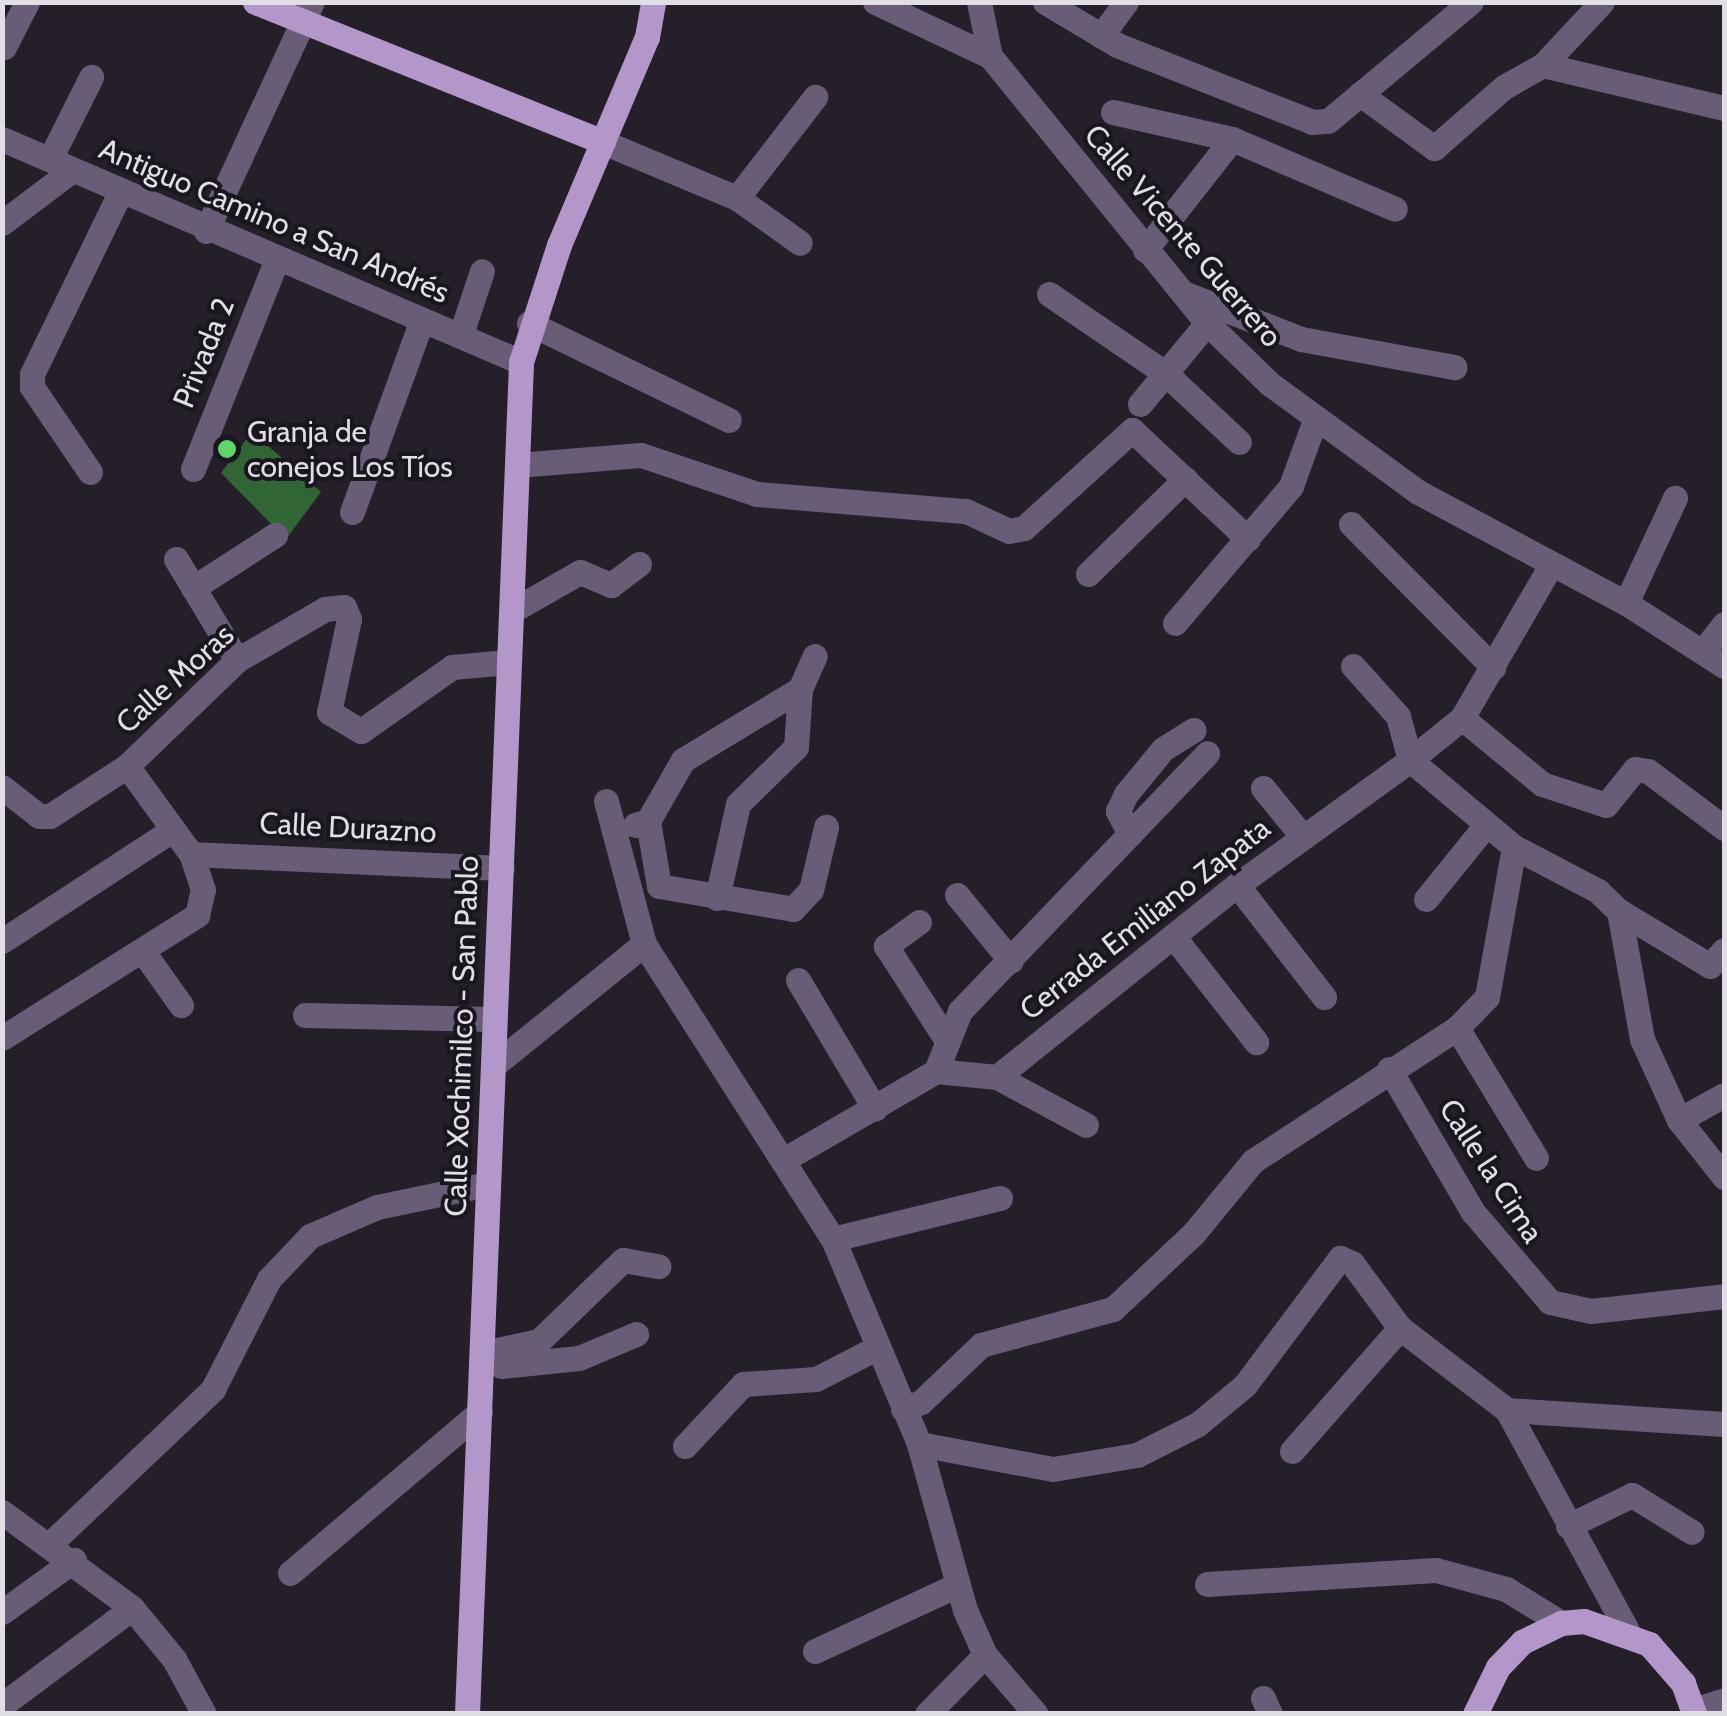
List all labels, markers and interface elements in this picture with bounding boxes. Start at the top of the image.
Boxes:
street label: Calle Vicente Guerrero [1077,117,1289,355]
street label: Antiguo Camino a San Andrés [94,131,454,311]
street label: Privada 2 [166,293,242,413]
place label: Granja de conejos Los Tíos [247,414,453,484]
marker: Granja de conejos Los Tíos [216,438,238,460]
street label: Calle Moras [109,617,241,741]
street label: Calle Durazno [258,805,438,851]
street label: Cerrada Emiliano Zapata [1013,810,1277,1028]
street label: Calle Xochimilco - San Pablo [438,855,486,1217]
street label: Calle la Cima [1431,1093,1551,1249]

